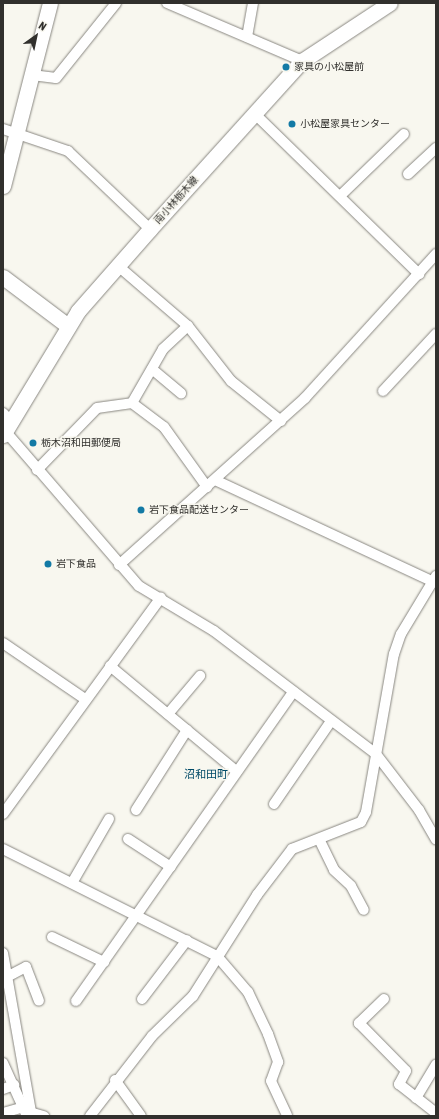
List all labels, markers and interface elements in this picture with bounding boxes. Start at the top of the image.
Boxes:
north arrow [16,16,56,56]
text: N [37,19,49,33]
place label: 家具の小松屋前 [294,61,364,73]
marker: 家具の小松屋前 [281,62,291,72]
place label: 小松屋家具センター [300,118,390,130]
marker: 小松屋家具センター [287,119,297,129]
street label: 南小林栃木線 [151,174,201,226]
place label: 栃木沼和田郵便局 [41,437,121,449]
marker: 栃木沼和田郵便局 [28,438,38,448]
place label: 岩下食品配送センター [149,504,249,516]
marker: 岩下食品配送センター [136,505,146,515]
place label: 岩下食品 [56,558,96,570]
marker: 岩下食品 [43,559,53,569]
district label: 沼和田町 [184,767,228,781]

